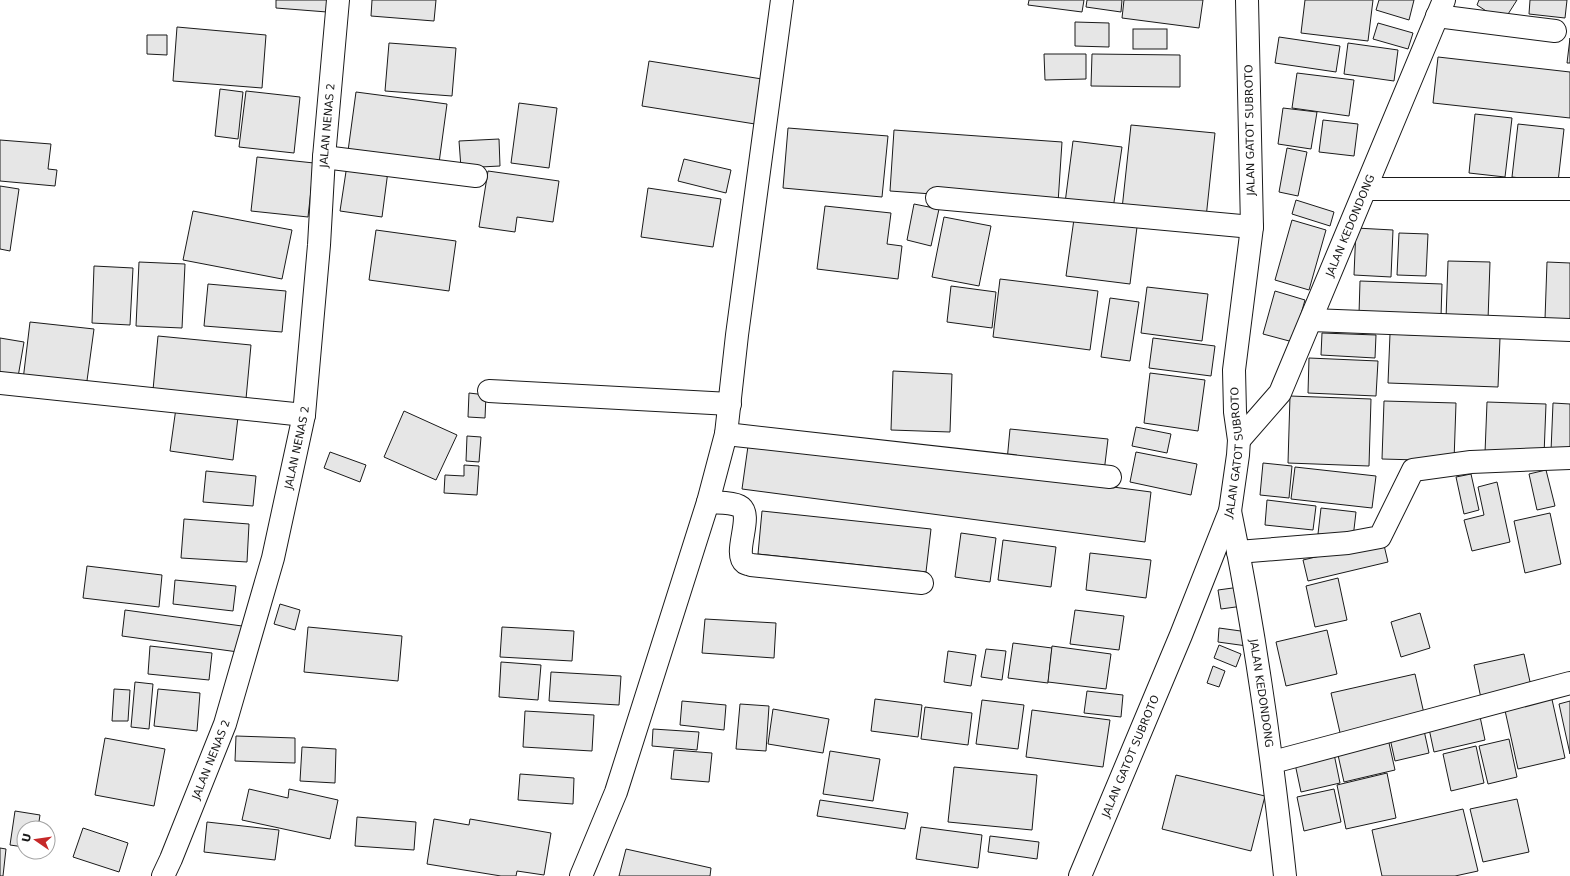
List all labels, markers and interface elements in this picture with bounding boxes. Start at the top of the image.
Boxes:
street label: JALAN GATOT SUBROTO [1242,64,1258,197]
street label: JALAN NENAS 2 [317,82,337,169]
street label: JALAN KEDONDONG [1322,172,1377,279]
street label: JALAN GATOT SUBROTO [1221,386,1246,520]
street label: JALAN NENAS 2 [281,405,311,491]
street label: JALAN KEDONDONG [1247,637,1276,748]
street label: JALAN GATOT SUBROTO [1098,693,1162,820]
street label: JALAN NENAS 2 [189,718,232,802]
north arrow [16,820,56,860]
text: U [19,832,34,844]

